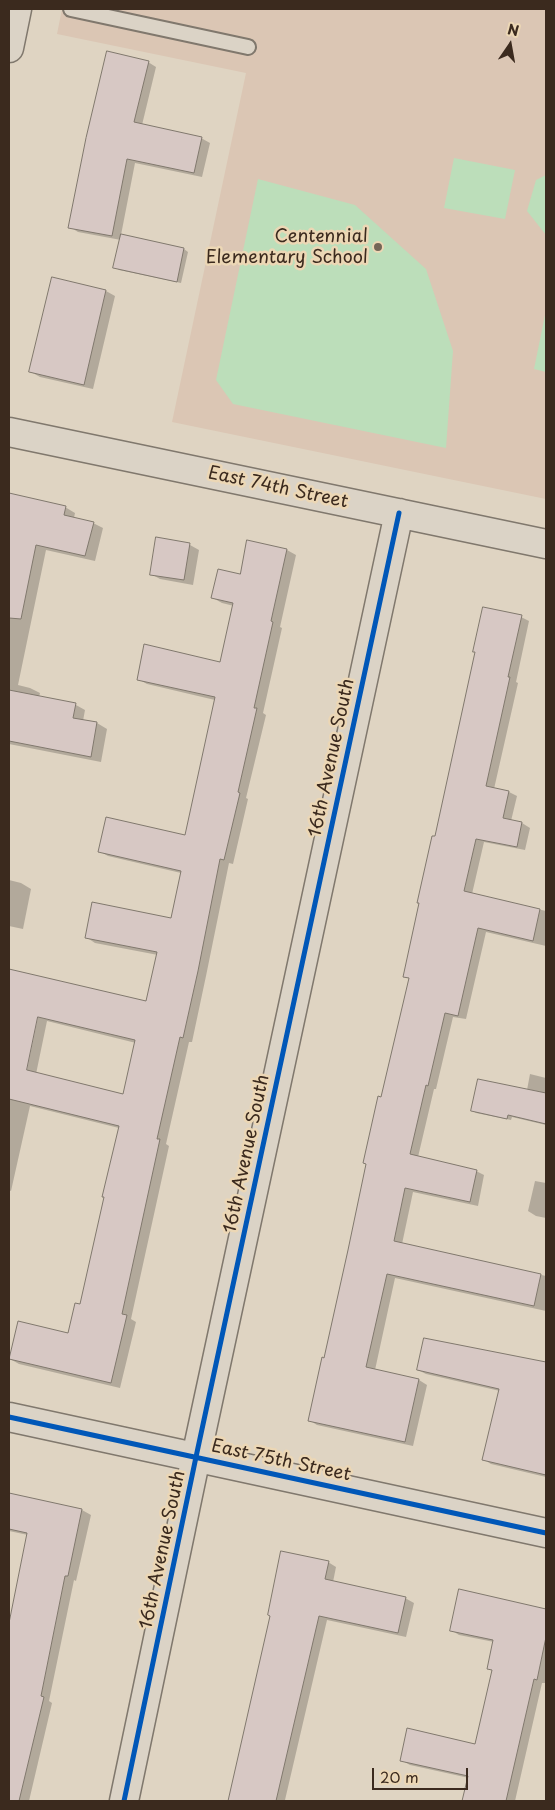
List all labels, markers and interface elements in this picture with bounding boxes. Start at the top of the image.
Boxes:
text: N [506,18,521,41]
north arrow [485,20,535,70]
place label: Centennial Elementary School [206,226,368,268]
marker: Centennial Elementary School [372,241,384,253]
street label: East 74th Street [206,463,350,513]
street label: 16th Avenue South [305,677,359,839]
street label: 16th Avenue South [220,1073,274,1235]
street label: East 75th Street [209,1436,353,1486]
street label: 16th Avenue South [136,1469,190,1631]
scale bar [375,1758,471,1790]
text: 20 m [380,1765,419,1788]

